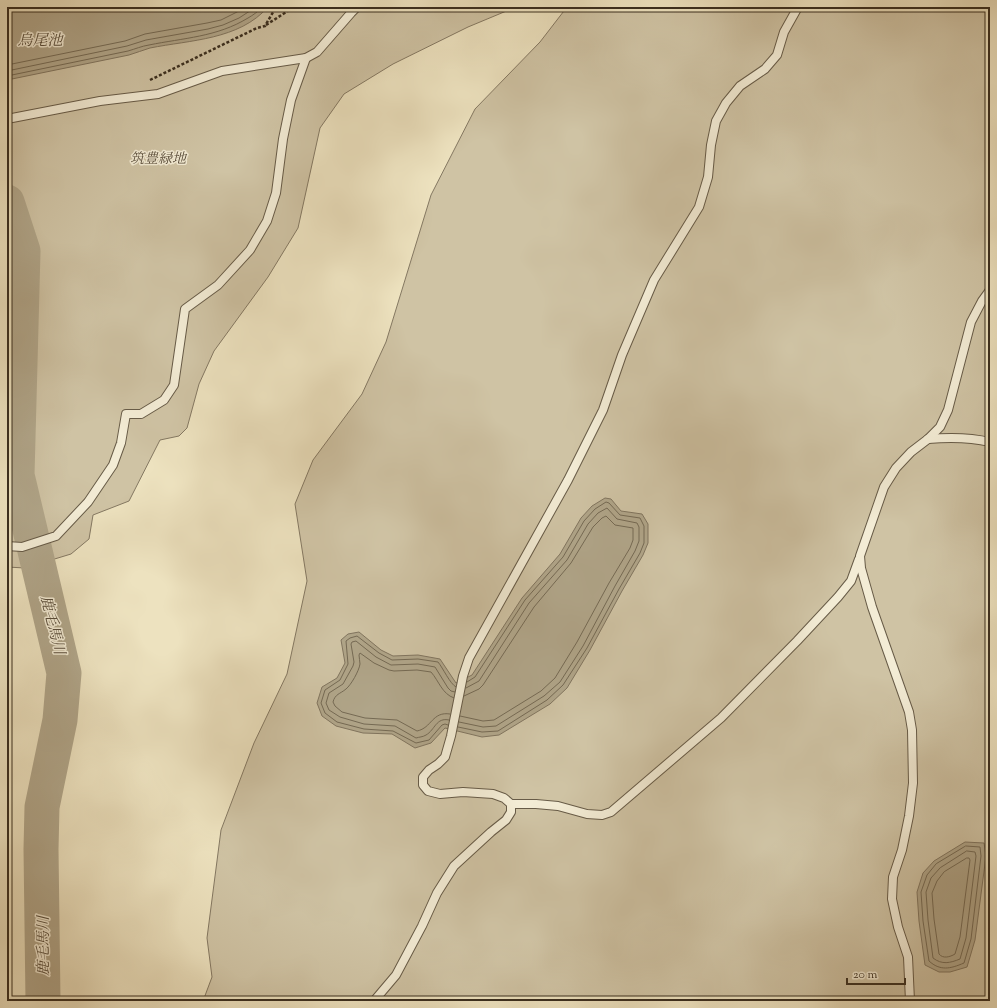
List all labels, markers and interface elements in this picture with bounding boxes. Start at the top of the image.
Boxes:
water label: 烏尾池 [17,31,64,52]
park label: 筑豊緑地 [130,150,188,170]
water label: 鹿毛馬川 [34,594,69,659]
water label: 鹿毛馬川 [34,914,55,976]
scale bar [847,960,905,986]
text: 20 m [853,966,878,984]

